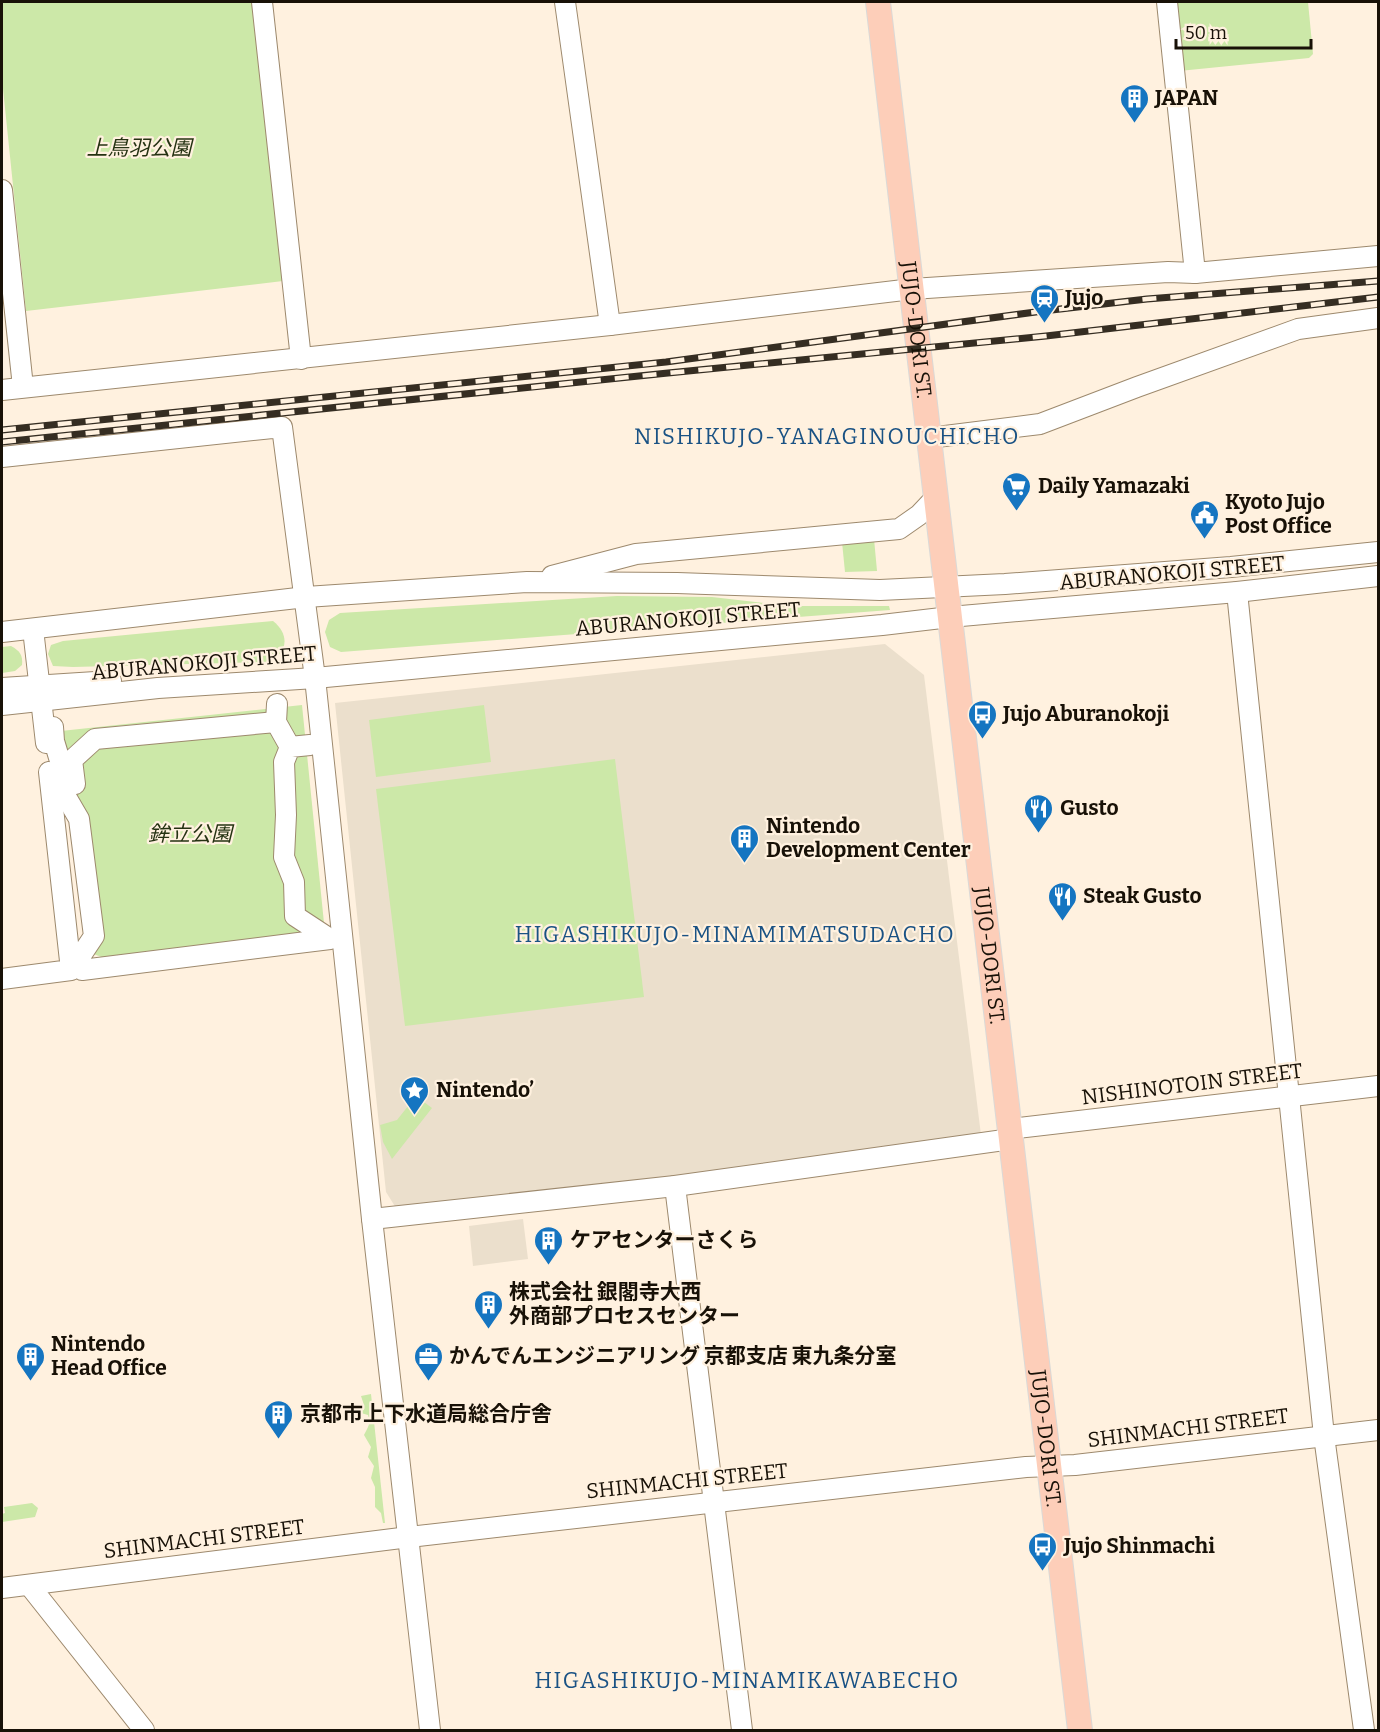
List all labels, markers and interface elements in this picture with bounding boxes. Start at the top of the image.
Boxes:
scale bar [1176,12,1311,50]
text: 50 m [1185,22,1227,44]
building icon: JAPAN [1118,82,1150,124]
place label: JAPAN [1154,85,1218,111]
park label: 上鳥羽公園 [87,135,194,161]
street label: JUJO-DORI ST. [895,259,937,400]
station icon: Jujo [1028,282,1060,324]
place label: Jujo [1064,285,1103,311]
district label: NISHIKUJO-YANAGINOUCHICHO [634,423,1020,450]
supermarket icon: Daily Yamazaki [1001,470,1033,512]
place label: Daily Yamazaki [1038,473,1190,499]
place label: Kyoto Jujo Post Office [1225,489,1332,539]
public building icon: Kyoto Jujo Post Office [1188,498,1220,540]
street label: ABURANOKOJI STREET [1058,550,1286,596]
street label: ABURANOKOJI STREET [574,596,802,642]
street label: ABURANOKOJI STREET [90,640,318,686]
bus stop icon: Jujo Aburanokoji [966,698,998,740]
place label: Jujo Aburanokoji [1002,701,1170,727]
restaurant icon: Gusto [1023,792,1055,834]
place label: Gusto [1060,795,1119,821]
place label: Nintendo Development Center [766,813,971,863]
park label: 鉾立公園 [148,821,235,847]
building icon: Nintendo Development Center [729,822,761,864]
restaurant icon: Steak Gusto [1046,880,1078,922]
place label: Steak Gusto [1083,883,1202,909]
street label: JUJO-DORI ST. [968,884,1010,1026]
district label: HIGASHIKUJO-MINAMIMATSUDACHO [515,921,955,948]
street label: NISHINOTOIN STREET [1080,1058,1304,1110]
place icon: Nintendo’ [399,1074,431,1116]
place label: Nintendo’ [436,1077,534,1103]
building icon: ケアセンターさくら [533,1224,565,1266]
place label: ケアセンターさくら [570,1227,759,1253]
place label: 株式会社 銀閣寺大西 外商部プロセスセンター [509,1279,740,1329]
building icon: 株式会社 銀閣寺大西 外商部プロセスセンター [472,1288,504,1330]
place label: Nintendo Head Office [51,1331,167,1381]
building icon: Nintendo Head Office [14,1340,46,1382]
office icon: かんでんエンジニアリング 京都支店 東九条分室 [412,1340,444,1382]
place label: かんでんエンジニアリング 京都支店 東九条分室 [449,1343,897,1369]
street label: JUJO-DORI ST. [1025,1367,1067,1508]
building icon: 京都市上下水道局総合庁舎 [263,1398,295,1440]
place label: 京都市上下水道局総合庁舎 [300,1401,552,1427]
street label: SHINMACHI STREET [1086,1403,1290,1453]
street label: SHINMACHI STREET [585,1457,789,1505]
street label: SHINMACHI STREET [102,1514,306,1564]
bus stop icon: Jujo Shinmachi [1027,1530,1059,1572]
place label: Jujo Shinmachi [1063,1533,1215,1559]
district label: HIGASHIKUJO-MINAMIKAWABECHO [534,1667,960,1694]

